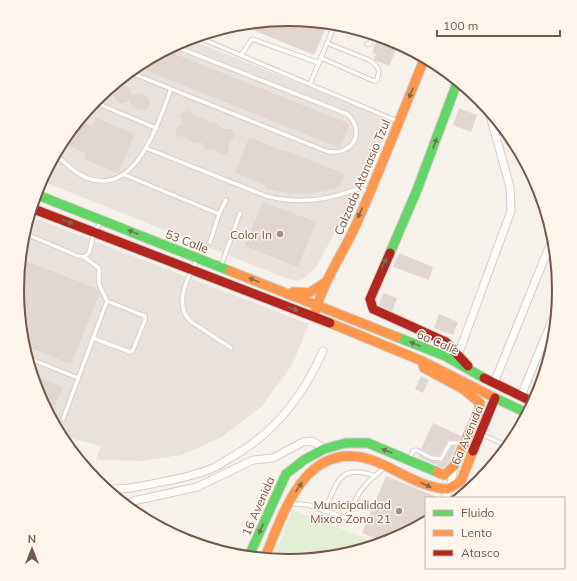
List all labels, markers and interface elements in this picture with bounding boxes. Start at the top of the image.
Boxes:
scale bar [437,12,560,38]
text: 100 m [443,18,478,33]
one-way arrow [407,88,413,100]
street label: Calzada Atanasio Tzul [331,117,393,237]
one-way arrow [432,136,438,148]
one-way arrow [357,208,363,219]
one-way arrow [62,219,74,225]
street label: 53 Calle [163,226,211,256]
place label: Color In [230,227,272,242]
one-way arrow [126,229,138,235]
marker: Color In [275,229,285,239]
one-way arrow [382,256,388,268]
one-way arrow [247,276,259,282]
one-way arrow [288,307,300,313]
street label: 6a Calle [414,326,462,358]
one-way arrow [409,341,420,347]
street label: 6a Avenida [448,403,486,467]
one-way arrow [381,448,393,454]
street label: 16 Avenida [238,474,278,538]
one-way arrow [295,481,303,492]
one-way arrow [421,482,433,488]
place label: Municipalidad Mixco Zona 21 [310,497,391,526]
legend [425,497,565,569]
text: Fluido [461,505,495,520]
marker: Municipalidad Mixco Zona 21 [394,506,404,516]
one-way arrow [257,523,263,535]
text: Lento [461,525,492,540]
north arrow [12,529,52,569]
text: N [28,532,36,546]
text: Atasco [461,545,500,560]

